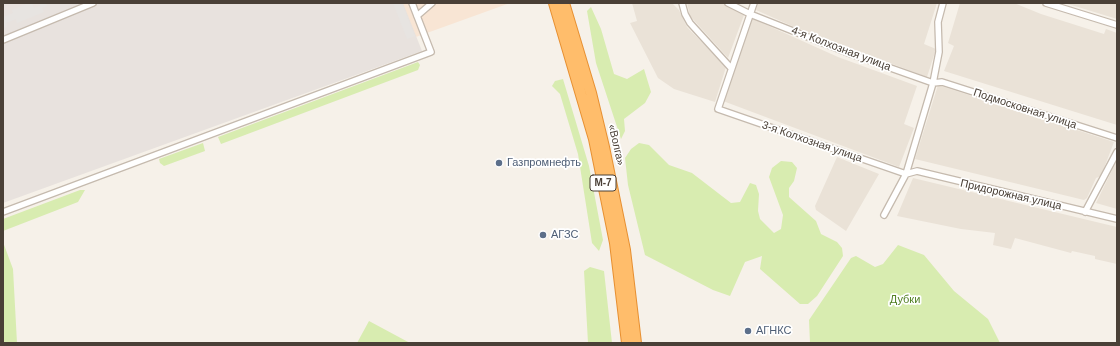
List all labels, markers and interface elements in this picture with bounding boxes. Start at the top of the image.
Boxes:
street label: 4-я Колхозная улица [789,24,893,74]
street label: Подмосковная улица [972,86,1078,132]
street label: 3-я Колхозная улица [760,119,864,165]
street label: «Волга» [605,123,627,167]
place label: Газпромнефть [507,156,581,170]
marker: Газпромнефть [494,158,504,168]
road number: М-7 [590,175,616,191]
street label: Придорожная улица [959,177,1063,213]
place label: АГЗС [551,228,579,242]
marker: АГЗС [538,230,548,240]
park label: Дубки [890,293,920,307]
place label: АГНКС [756,324,791,338]
marker: АГНКС [743,326,753,336]

